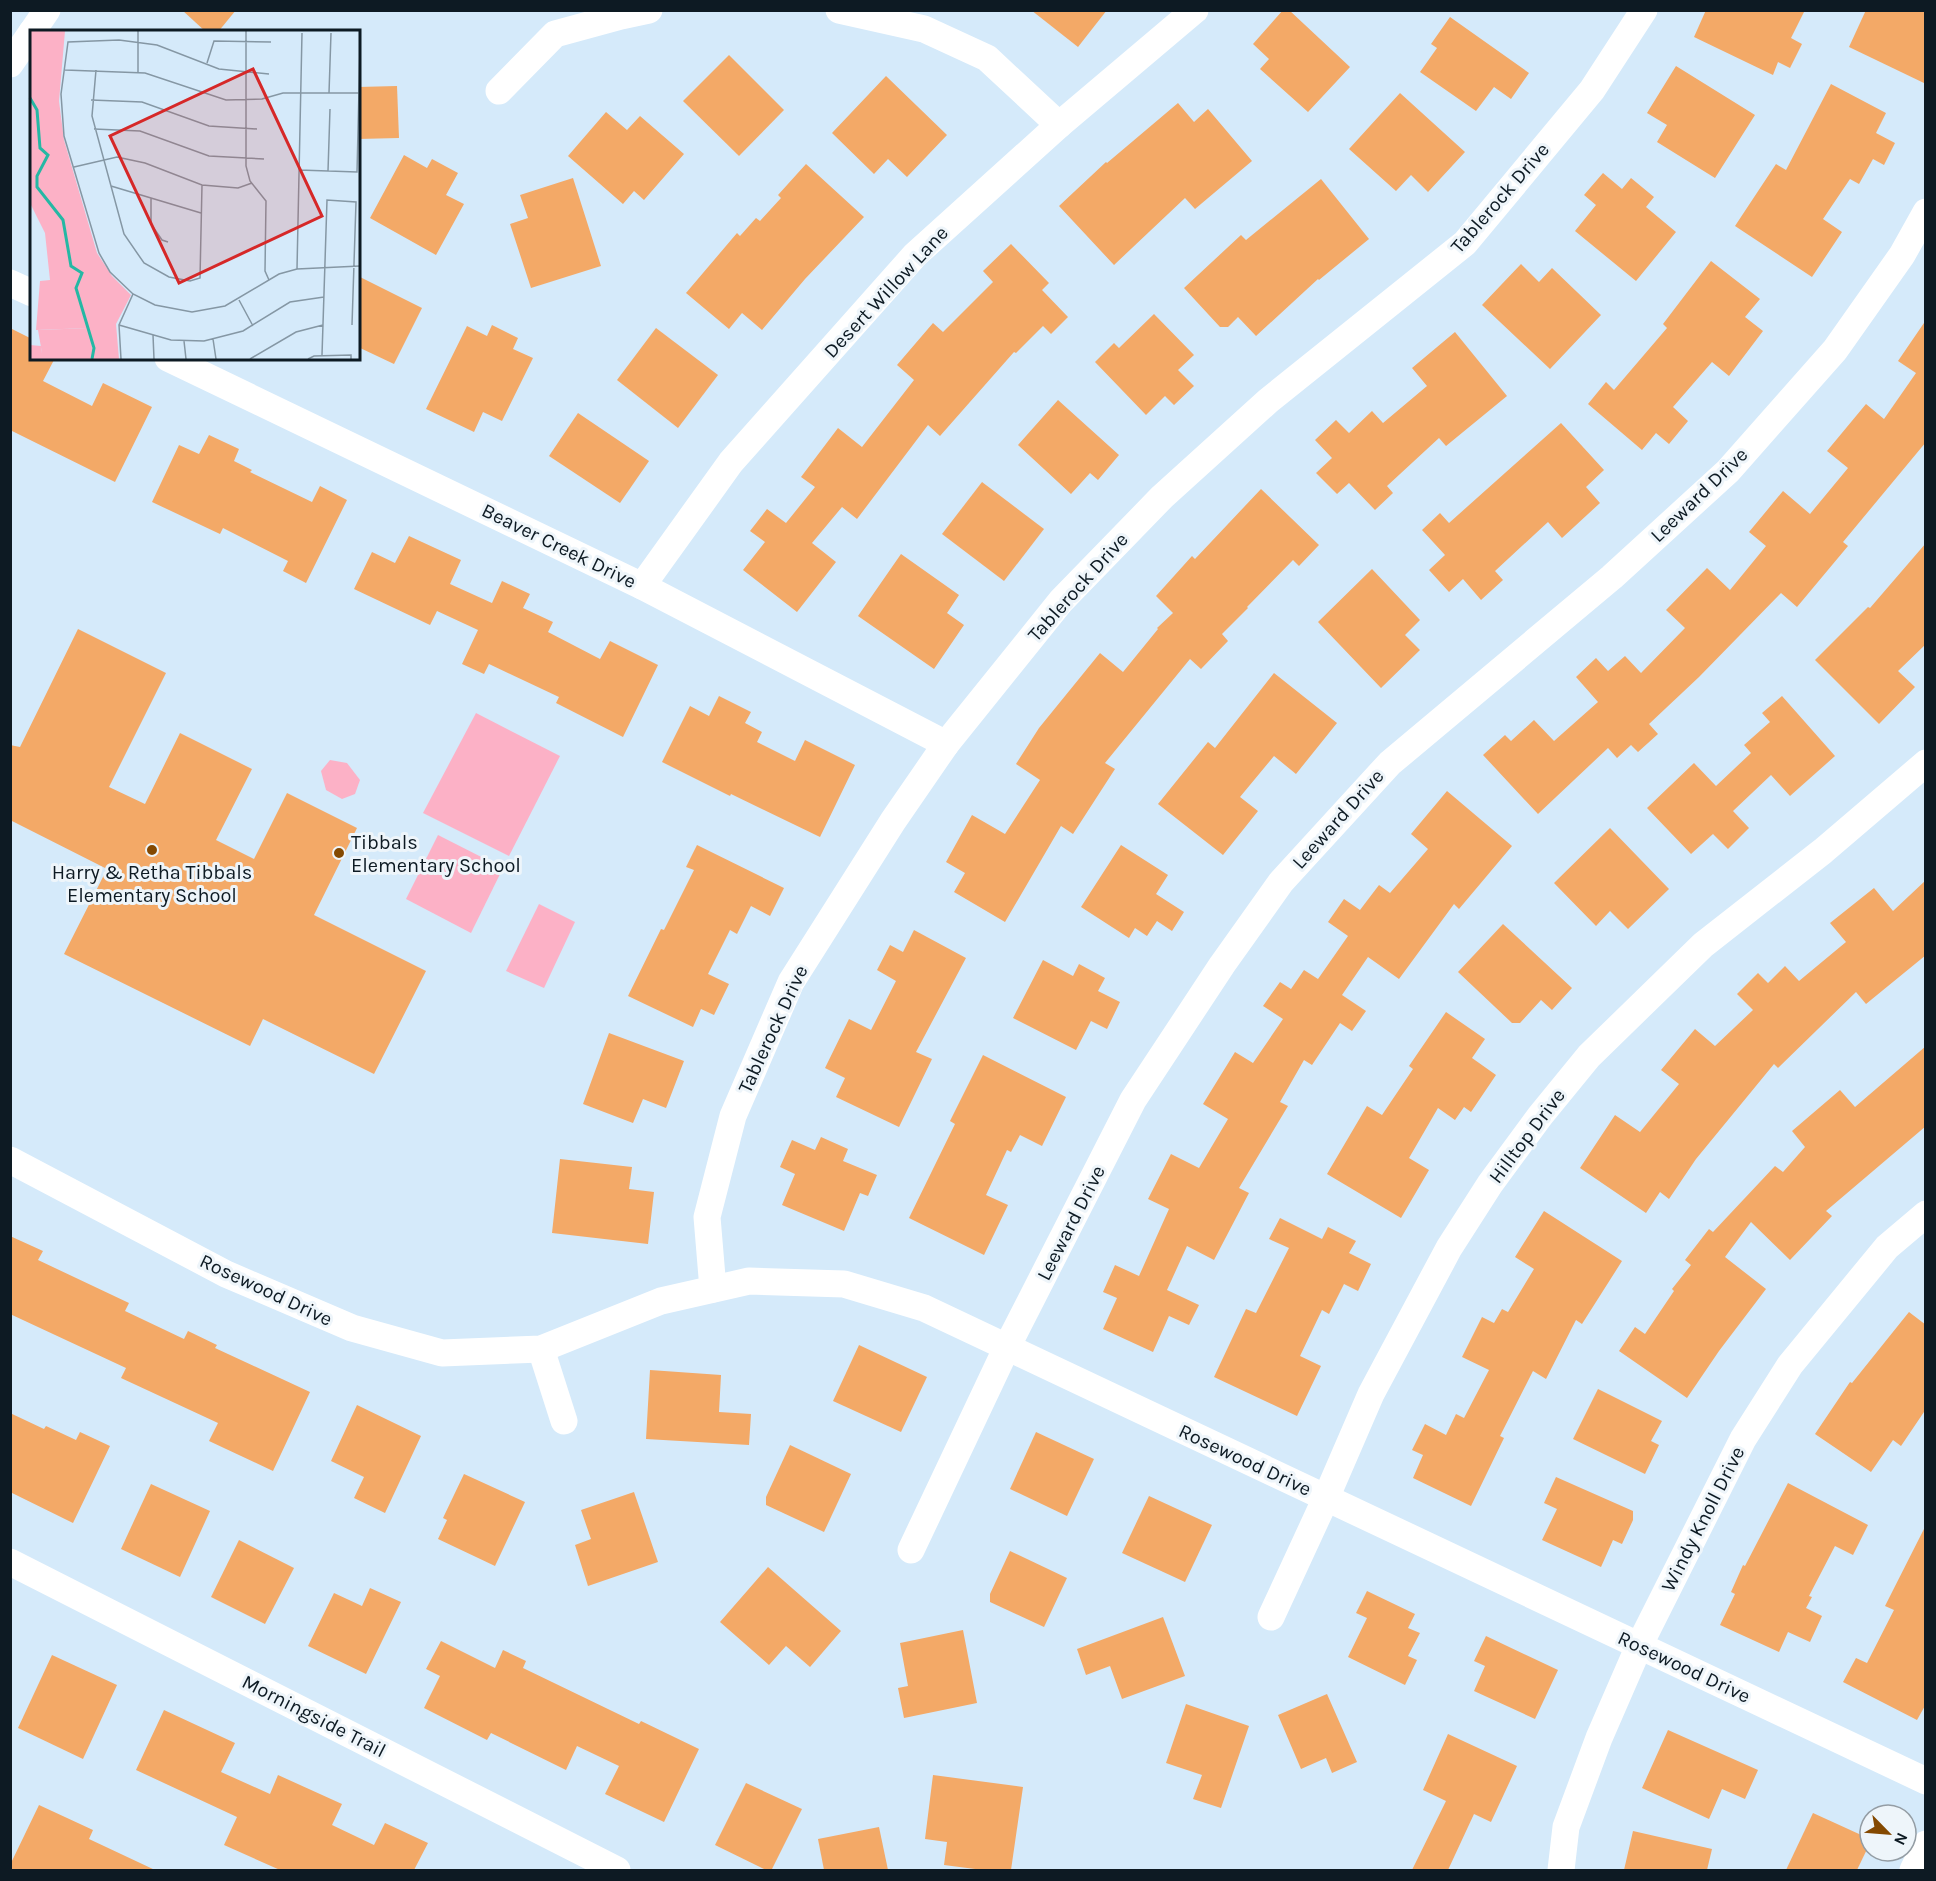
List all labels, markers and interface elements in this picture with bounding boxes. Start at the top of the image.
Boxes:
inset map [30,30,360,360]
street label: Tablerock Drive [1446,138,1554,258]
street label: Desert Willow Lane [819,221,953,363]
street label: Leeward Drive [1646,443,1752,547]
street label: Beaver Creek Drive [478,499,640,593]
street label: Tablerock Drive [1023,528,1133,646]
street label: Leeward Drive [1287,765,1389,873]
place label: Tibbals Elementary School [351,831,521,877]
marker: Harry & Retha Tibbals Elementary School [145,843,159,857]
marker: Tibbals Elementary School [332,846,346,860]
place label: Harry & Retha Tibbals Elementary School [52,861,252,907]
street label: Tablerock Drive [733,962,813,1096]
street label: Hilltop Drive [1484,1084,1570,1188]
street label: Leeward Drive [1032,1162,1110,1284]
street label: Rosewood Drive [196,1249,336,1331]
street label: Rosewood Drive [1175,1419,1315,1501]
street label: Windy Knoll Drive [1657,1443,1749,1595]
street label: Rosewood Drive [1614,1626,1754,1708]
street label: Morningside Trail [238,1670,390,1762]
north arrow [1858,1803,1918,1863]
text: N [1890,1830,1912,1848]

